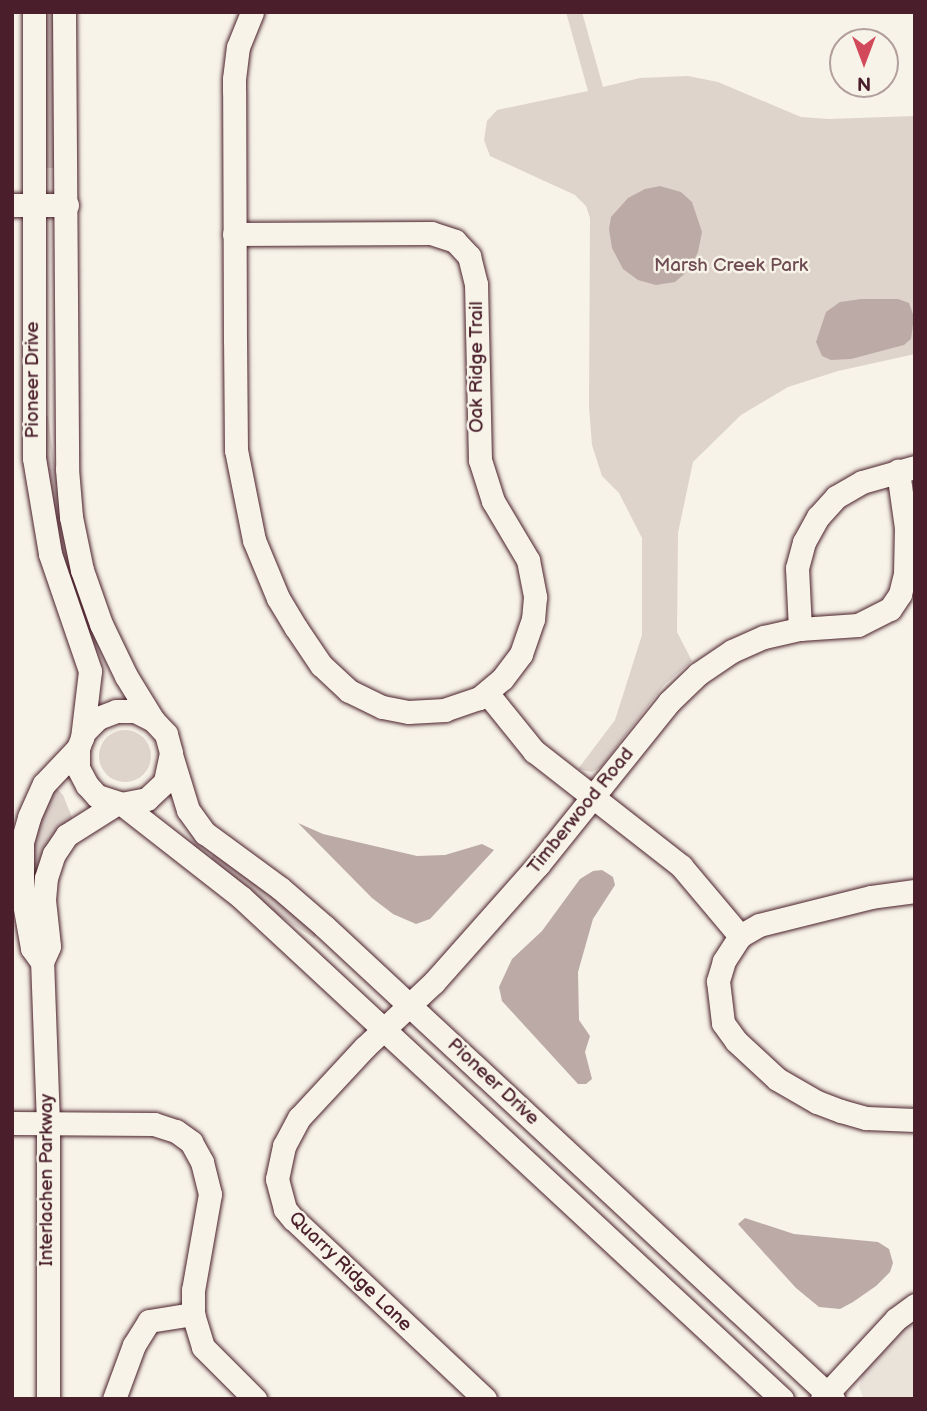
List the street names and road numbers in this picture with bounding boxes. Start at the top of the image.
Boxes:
street label: Oak Ridge Trail [466,301,488,433]
street label: Pioneer Drive [22,321,44,439]
street label: Timberwood Road [523,743,639,879]
street label: Pioneer Drive [442,1034,544,1130]
street label: Interlachen Parkway [36,1094,58,1266]
street label: Quarry Ridge Lane [283,1207,417,1337]

